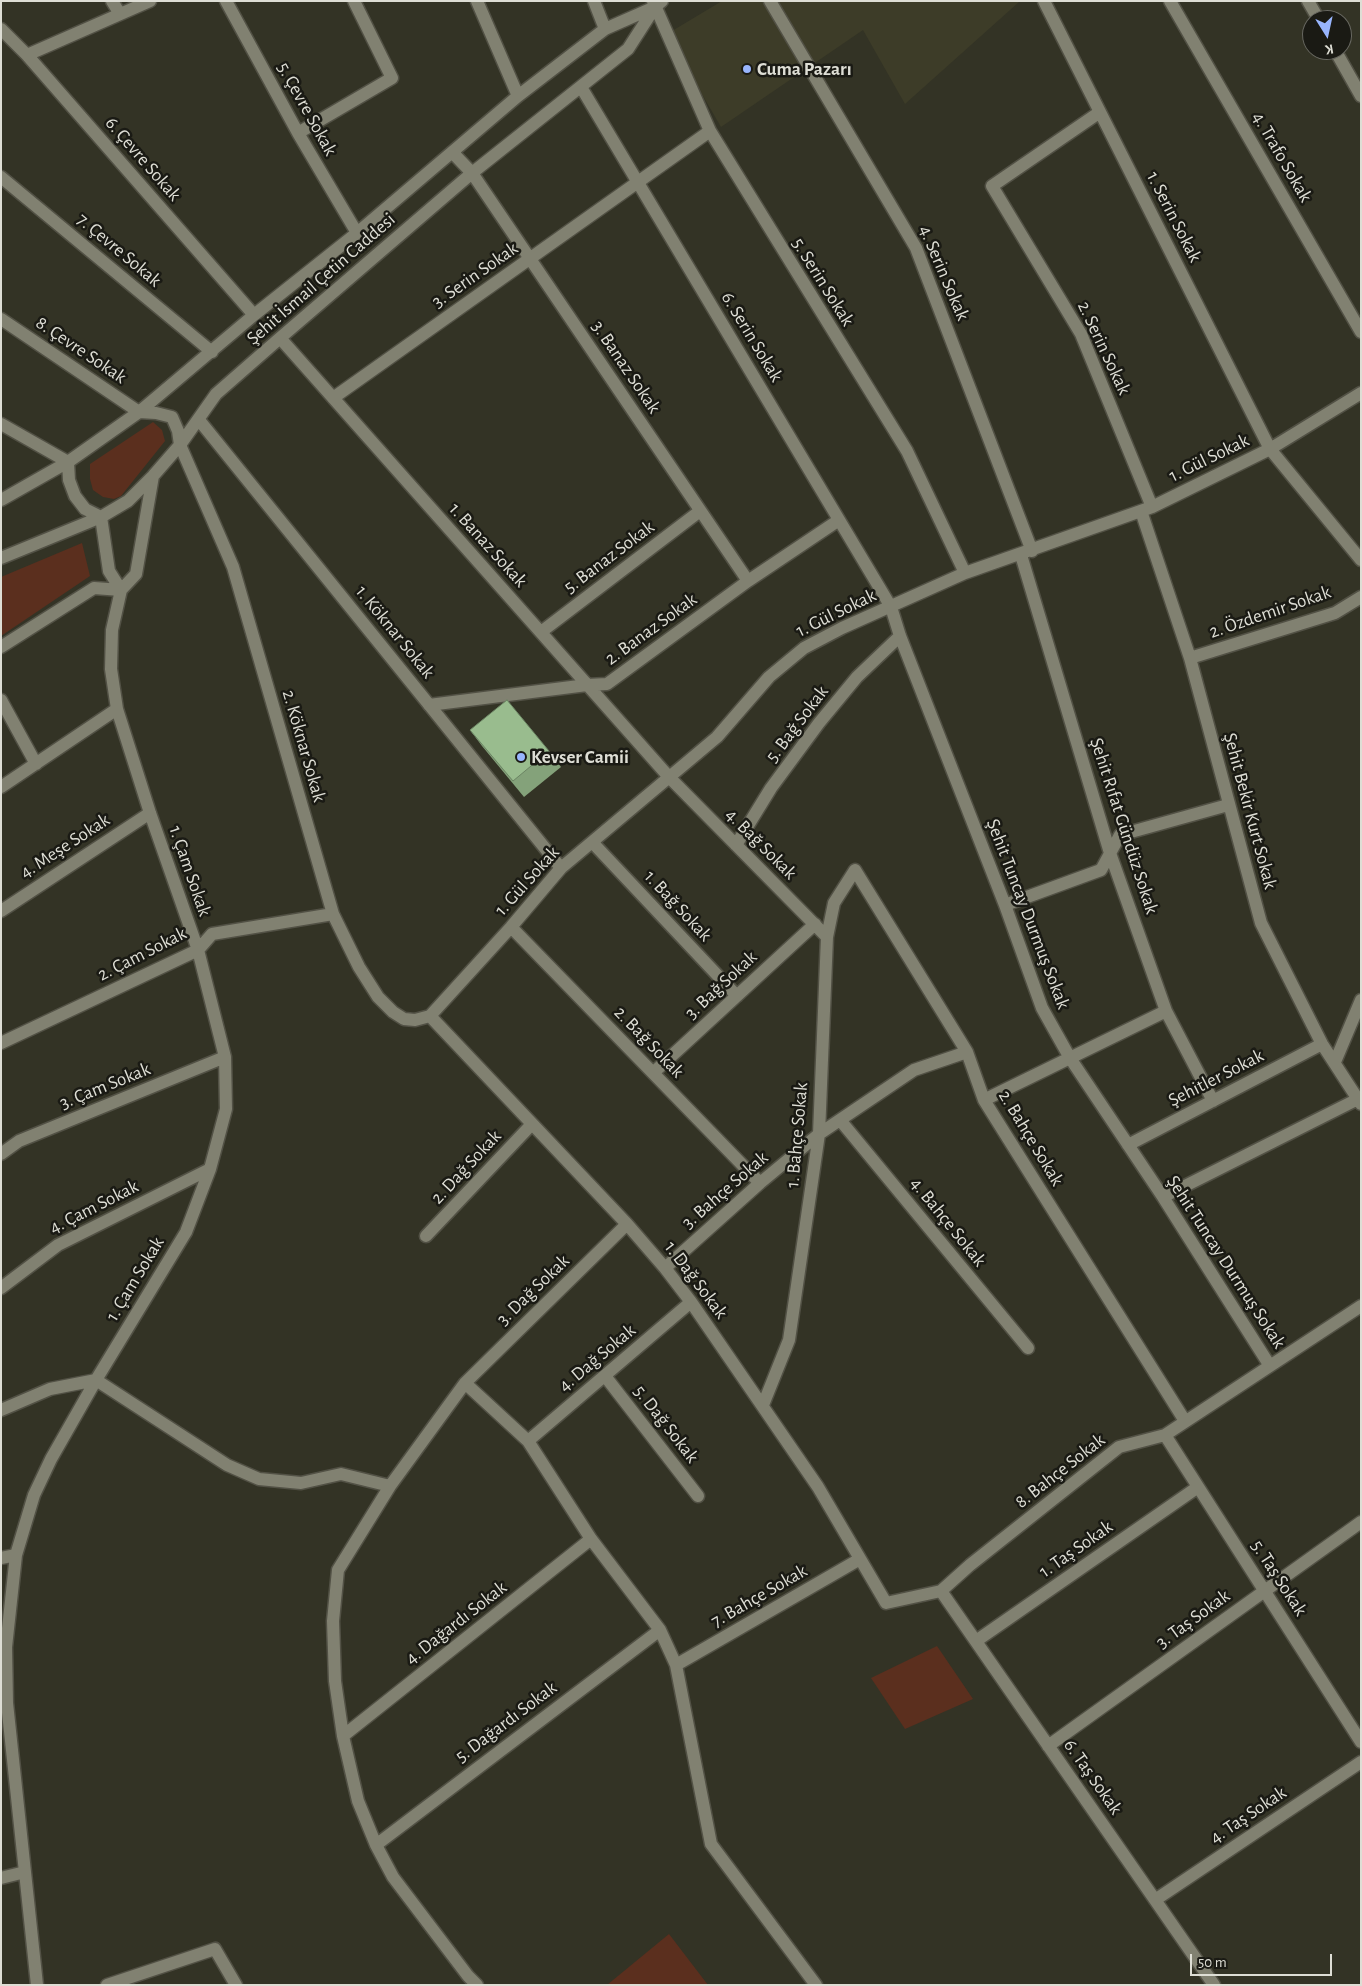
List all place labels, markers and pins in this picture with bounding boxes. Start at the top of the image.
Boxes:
place label: Cuma Pazarı [757,58,852,80]
marker: Cuma Pazarı [741,63,753,75]
place label: Kevser Camii [531,746,629,768]
marker: Kevser Camii [515,751,527,763]

